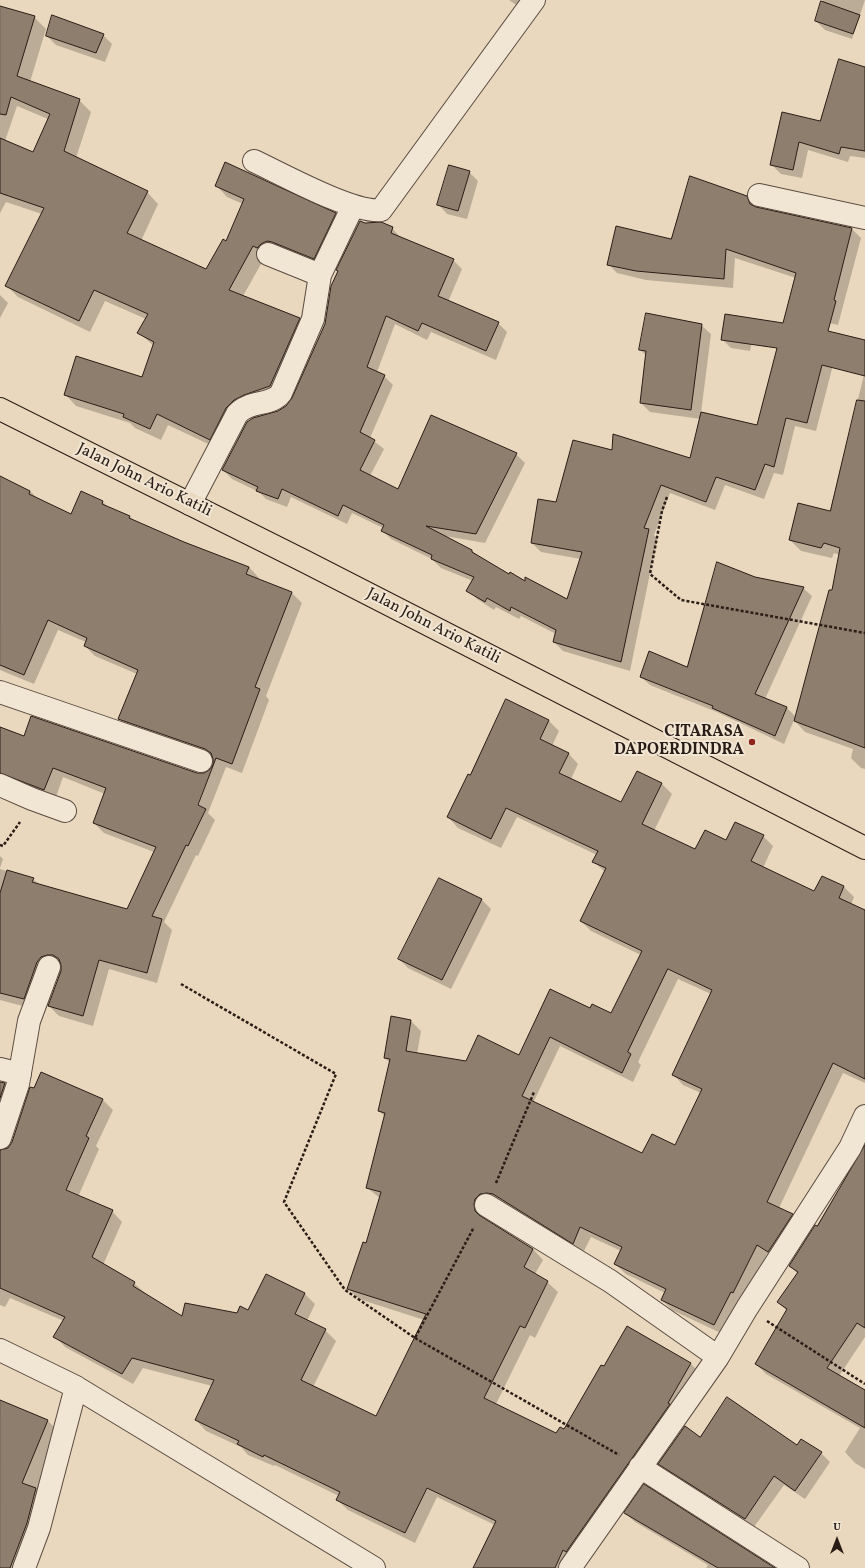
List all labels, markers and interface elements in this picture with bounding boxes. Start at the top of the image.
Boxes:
street label: Jalan John Ario Katili [73,440,215,522]
street label: Jalan John Ario Katili [363,585,503,669]
place label: CITARASA DAPOERDINDRA [614,723,744,761]
marker: CITARASA DAPOERDINDRA [747,737,757,747]
north arrow [817,1520,857,1560]
text: U [833,1520,841,1535]

